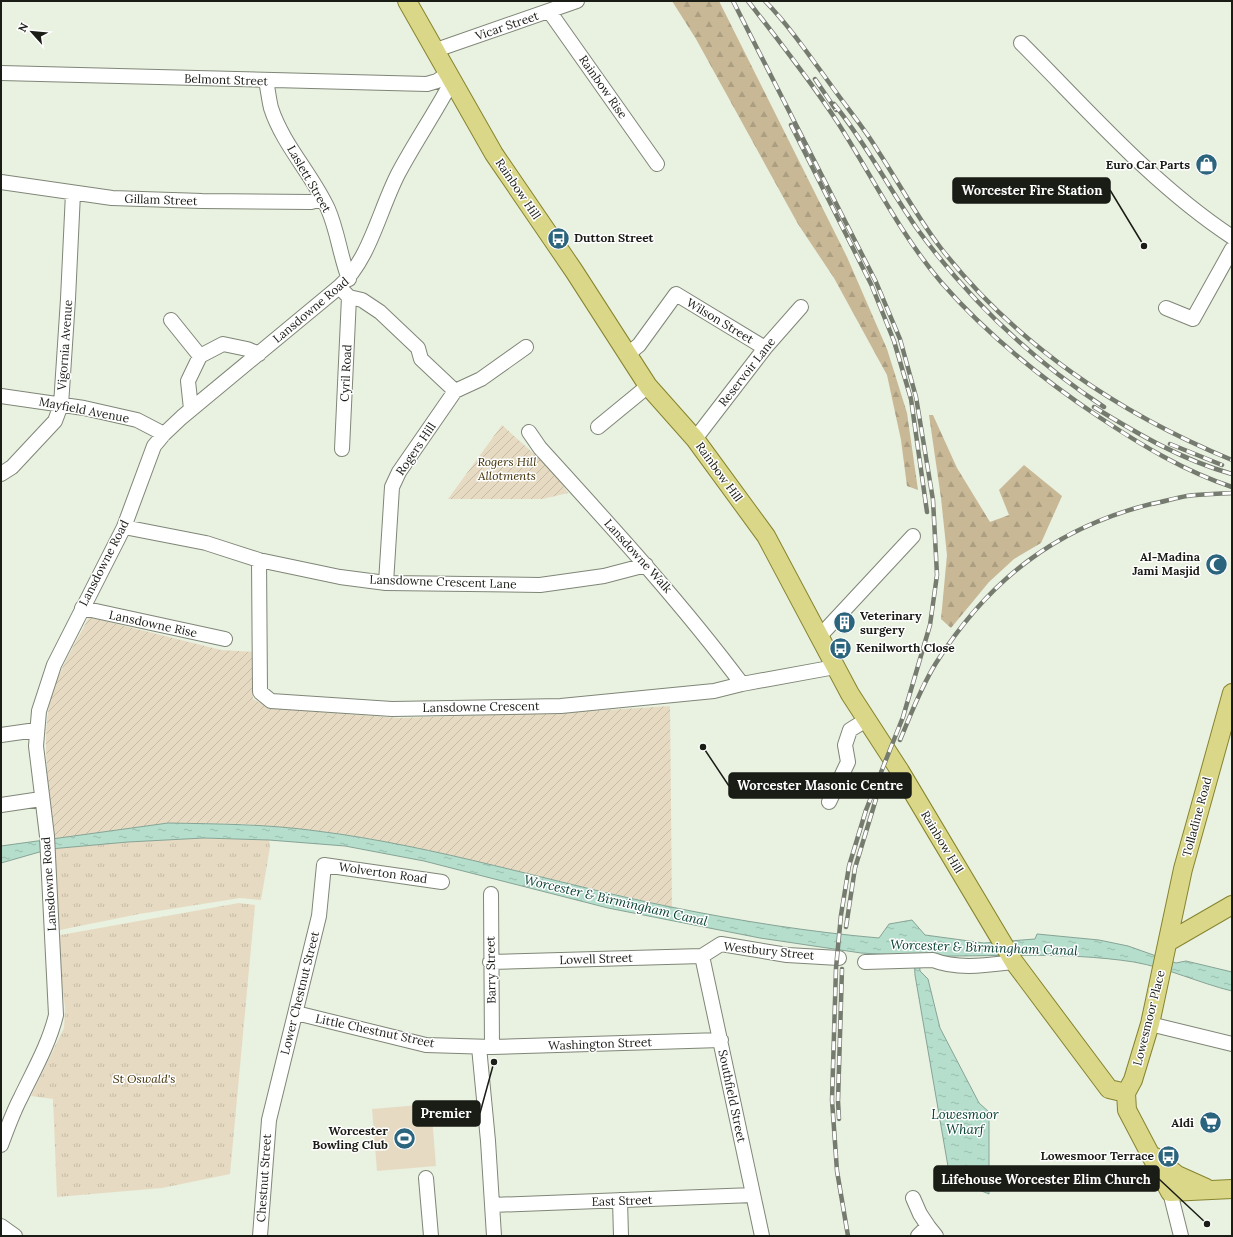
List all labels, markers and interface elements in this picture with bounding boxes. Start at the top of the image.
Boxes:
street label: Vicar Street [472,8,541,44]
north arrow [12,12,52,52]
text: N [15,20,31,34]
street label: Rainbow Rise [576,52,631,122]
street label: Belmont Street [184,71,269,88]
street label: Laslett Street [284,142,335,215]
shop icon: Euro Car Parts [1193,152,1219,178]
street label: Rainbow Hill [493,155,544,222]
place label: Euro Car Parts [1106,157,1190,172]
callout: Worcester Fire Station [953,178,1110,203]
text: Worcester Fire Station [961,182,1103,199]
street label: Gillam Street [124,191,198,208]
bus stop icon: Dutton Street [546,225,572,251]
place label: Dutton Street [574,230,655,245]
street label: Lansdowne Road [270,273,352,346]
street label: Wilson Street [684,295,757,347]
street label: Vigornia Avenue [54,299,75,392]
street label: Reservoir Lane [715,334,778,409]
street label: Cyril Road [337,344,354,402]
street label: Mayfield Avenue [38,393,131,426]
street label: Rogers Hill [392,419,439,478]
street label: Rainbow Hill [693,439,746,505]
park label: Rogers Hill Allotments [477,454,537,483]
street label: Lansdowne Walk [601,516,676,596]
street label: Lansdowne Road [75,517,132,608]
place label: Al-Madina Jami Masjid [1132,549,1201,578]
mosque icon: Al-Madina Jami Masjid [1203,551,1229,577]
street label: Lansdowne Crescent Lane [369,571,517,592]
street label: Lansdowne Rise [108,607,199,640]
place label: Veterinary surgery [860,608,922,637]
building icon: Veterinary surgery [831,610,857,636]
bus stop icon: Kenilworth Close [828,635,854,661]
place label: Kenilworth Close [856,640,955,655]
street label: Lansdowne Crescent [422,698,540,715]
callout: Worcester Masonic Centre [729,773,911,798]
street label: Tolladine Road [1179,775,1214,858]
text: Worcester Masonic Centre [737,777,903,794]
street label: Rainbow Hill [918,808,967,876]
street label: Lansdowne Road [38,836,59,932]
street label: Wolverton Road [338,859,428,886]
water label: Worcester & Birmingham Canal [522,871,710,930]
street label: Lower Chestnut Street [277,929,322,1056]
street label: Barry Street [482,936,499,1004]
water label: Worcester & Birmingham Canal [890,936,1078,959]
street label: Westbury Street [723,938,816,963]
street label: Lowell Street [559,950,633,967]
street label: Lowesmoor Place [1129,968,1168,1067]
street label: Little Chestnut Street [314,1011,436,1051]
street label: Washington Street [548,1034,652,1053]
street label: Southfield Street [715,1048,750,1144]
park label: St Oswald's [113,1071,175,1086]
callout: Premier [413,1101,480,1126]
text: Premier [421,1105,472,1122]
water label: Lowesmoor Wharf [931,1106,999,1138]
supermarket icon: Aldi [1197,1110,1223,1136]
place label: Aldi [1171,1115,1194,1130]
place label: Worcester Bowling Club [312,1123,388,1152]
sports icon: Worcester Bowling Club [391,1125,417,1151]
street label: Chestnut Street [253,1133,274,1223]
bus stop icon: Lowesmoor Terrace [1156,1143,1182,1169]
place label: Lowesmoor Terrace [1041,1148,1155,1163]
callout: Lifehouse Worcester Elim Church [934,1166,1159,1191]
text: Lifehouse Worcester Elim Church [941,1171,1151,1188]
street label: East Street [591,1192,653,1209]

